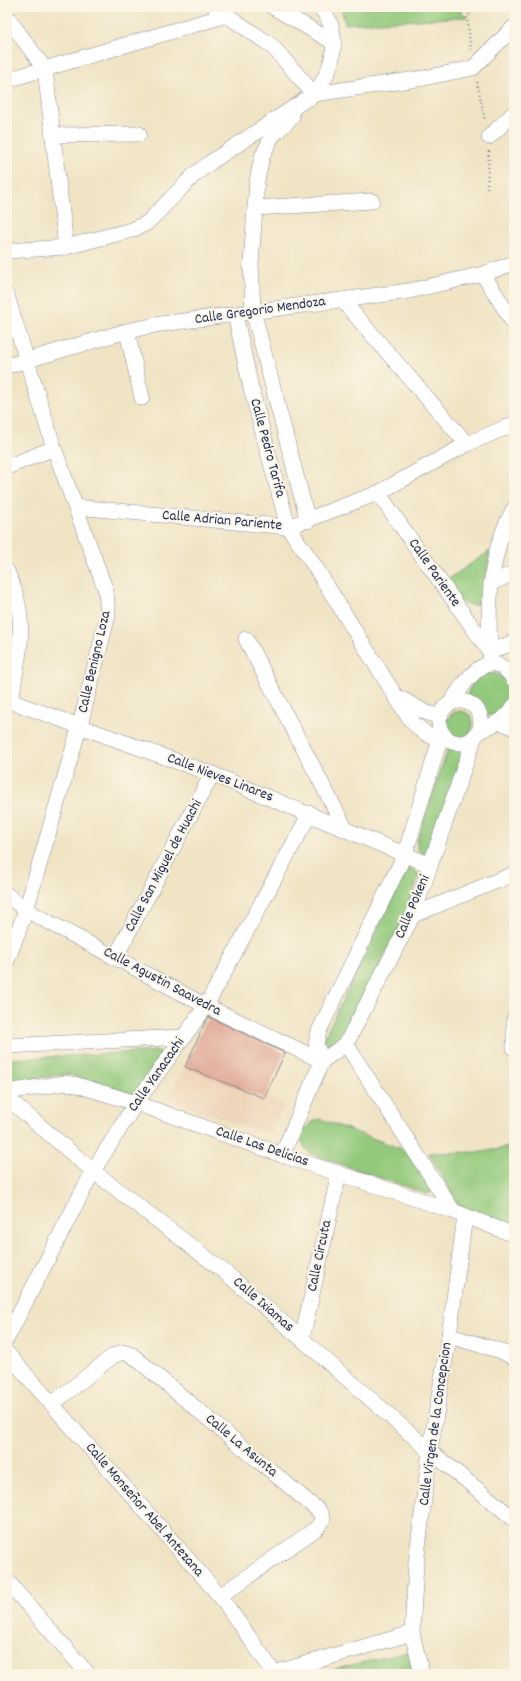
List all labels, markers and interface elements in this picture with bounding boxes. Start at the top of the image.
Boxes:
street label: Calle Gregorio Mendoza [193,291,328,331]
street label: Calle Pedro Tarifa [243,396,291,501]
street label: Calle Adrian Pariente [161,505,283,537]
street label: Calle Pariente [402,534,466,612]
street label: Calle Benigno Loza [73,608,118,715]
street label: Calle Nieves Linares [164,748,276,808]
street label: Calle San Miguel de Huachi [120,795,209,936]
street label: Calle Pokeni [390,871,436,942]
street label: Calle Agustin Saavedra [99,942,226,1023]
street label: Calle Yanacachi [123,1033,191,1117]
street label: Calle Las Delicias [212,1121,312,1173]
street label: Calle Circuta [302,1217,338,1294]
street label: Calle Ixiamas [227,1272,299,1338]
street label: Calle Virgen de la Concepcion [414,1341,458,1507]
street label: Calle La Asunta [200,1409,283,1484]
street label: Calle Monseñor Abel Antezana [79,1438,209,1583]

